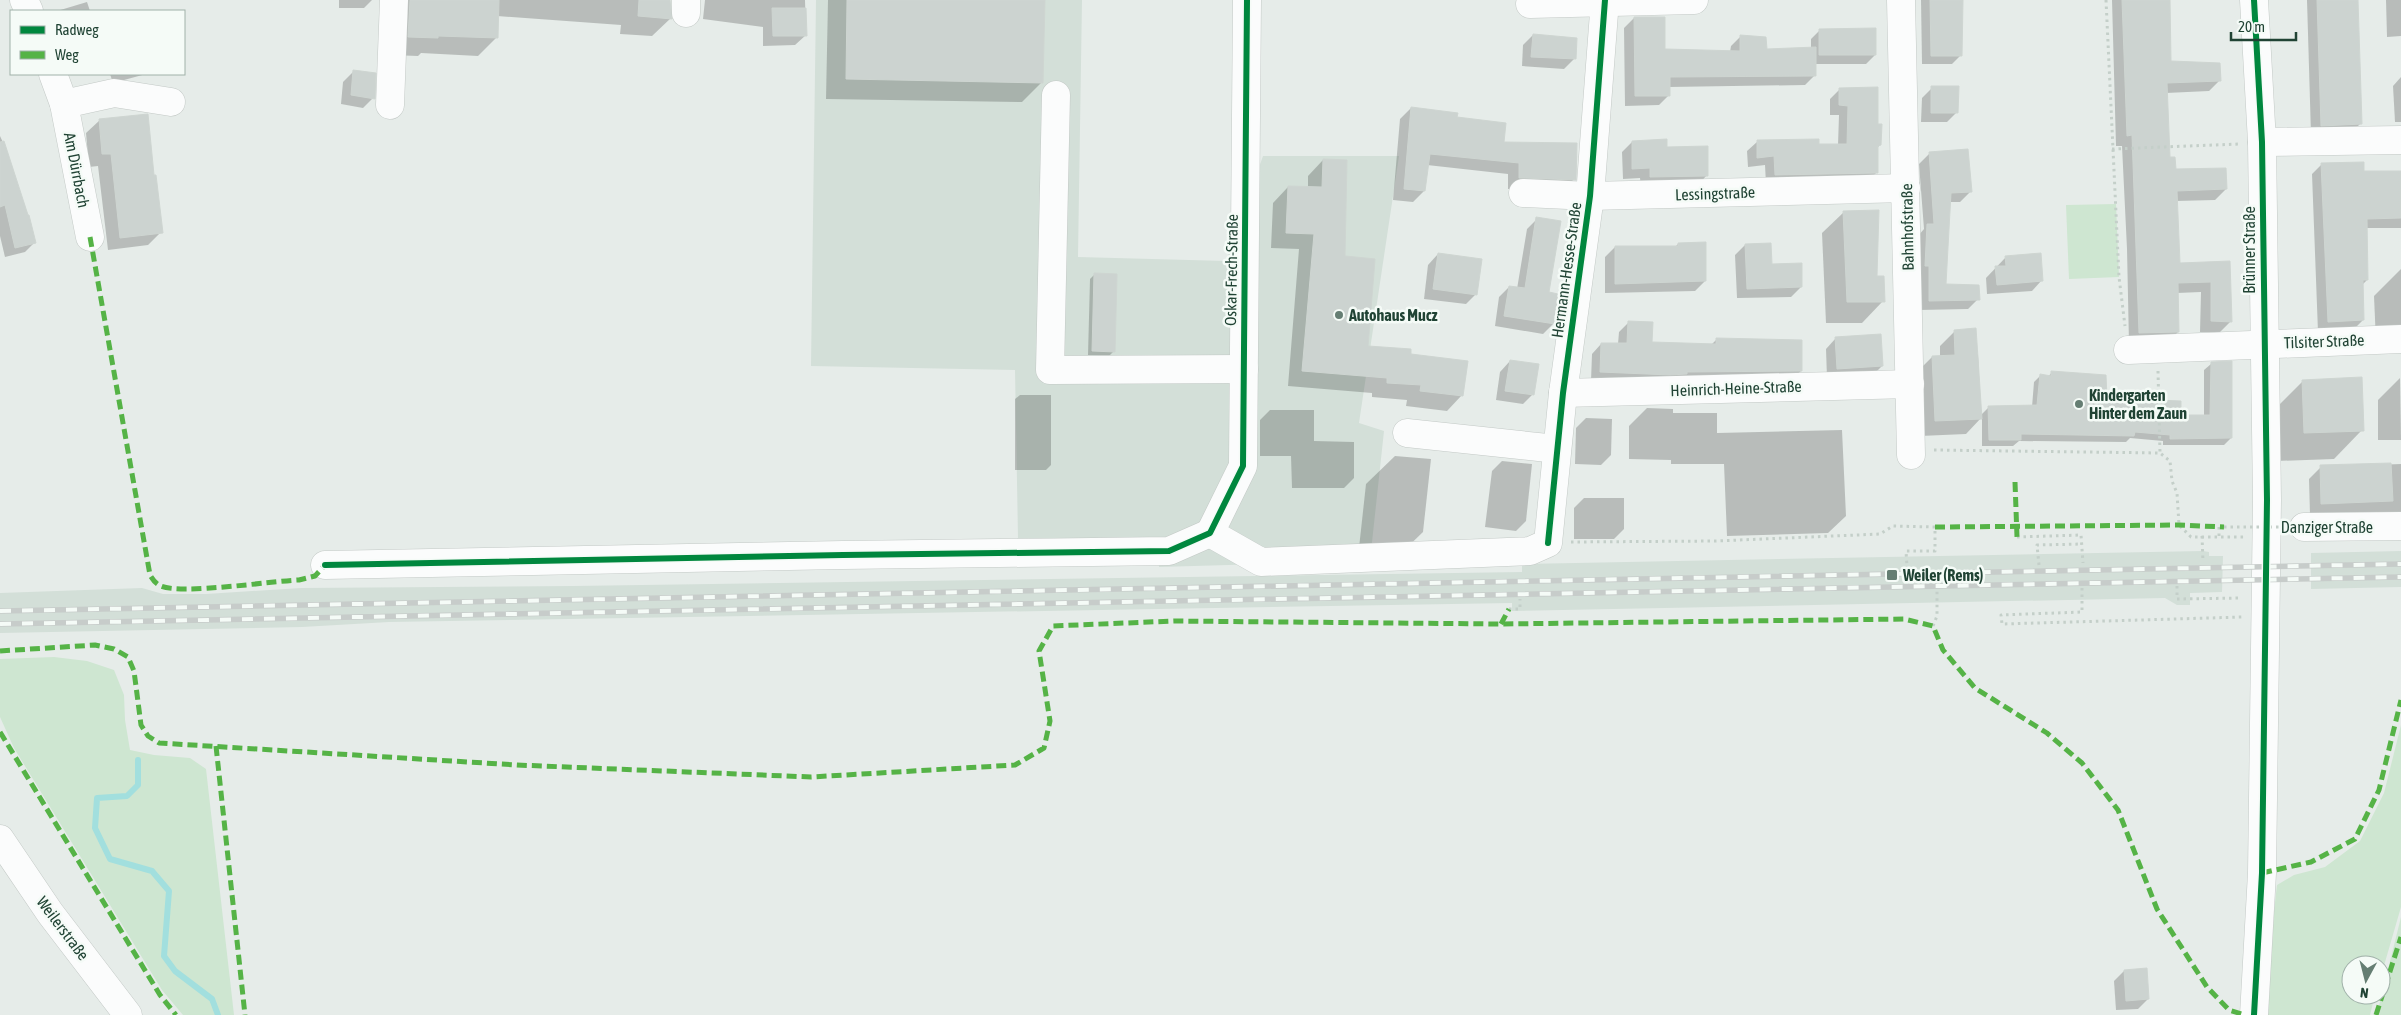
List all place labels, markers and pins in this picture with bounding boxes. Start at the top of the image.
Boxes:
place label: Autohaus Mucz [1348,306,1438,324]
marker: Autohaus Mucz [1333,309,1345,321]
place label: Kindergarten Hinter dem Zaun [2089,386,2187,422]
marker: Kindergarten Hinter dem Zaun [2073,398,2085,410]
place label: Weiler (Rems) [1902,566,1984,584]
marker: Weiler (Rems) [1885,568,1899,582]

